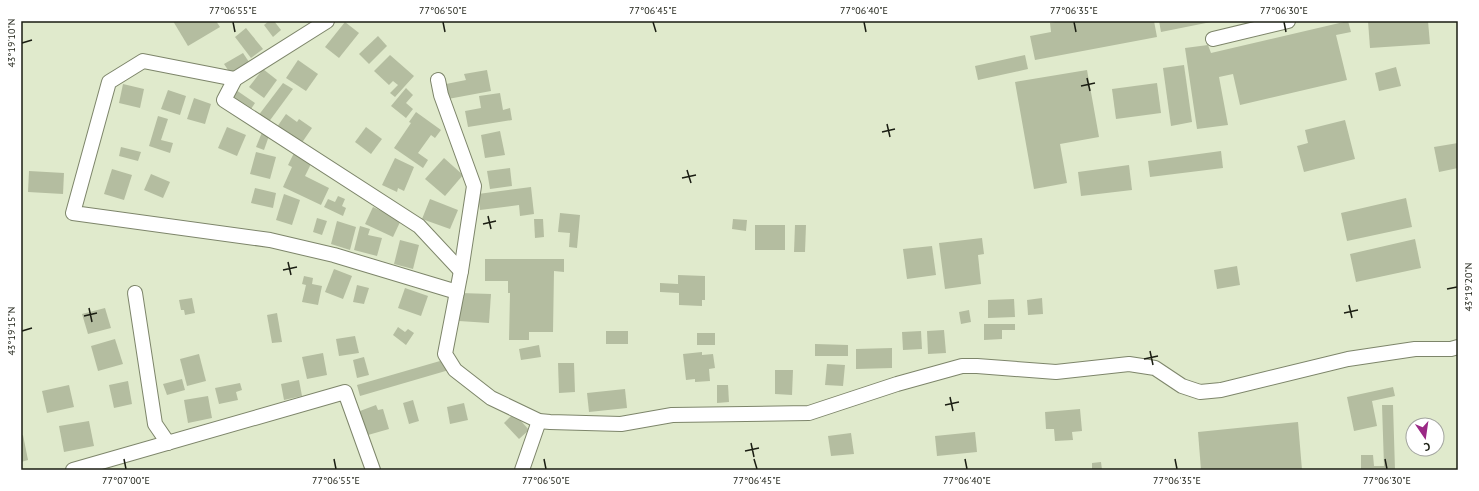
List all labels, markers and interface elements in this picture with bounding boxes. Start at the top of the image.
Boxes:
text: 77°06'55"E [209,4,257,17]
text: 77°06'50"E [419,4,467,17]
text: 77°06'45"E [629,4,677,17]
text: 77°06'40"E [840,4,888,17]
text: 77°06'35"E [1050,4,1098,17]
text: 77°06'30"E [1260,4,1308,17]
text: 43°19'10"N [5,18,18,68]
text: 43°19'20"N [1462,262,1475,312]
text: 43°19'15"N [5,306,18,356]
north arrow [1405,417,1445,457]
text: С [1423,439,1432,454]
text: 77°07'00"E [102,474,150,487]
text: 77°06'55"E [312,474,360,487]
text: 77°06'50"E [522,474,570,487]
text: 77°06'45"E [733,474,781,487]
text: 77°06'40"E [943,474,991,487]
text: 77°06'35"E [1153,474,1201,487]
text: 77°06'30"E [1363,474,1411,487]

